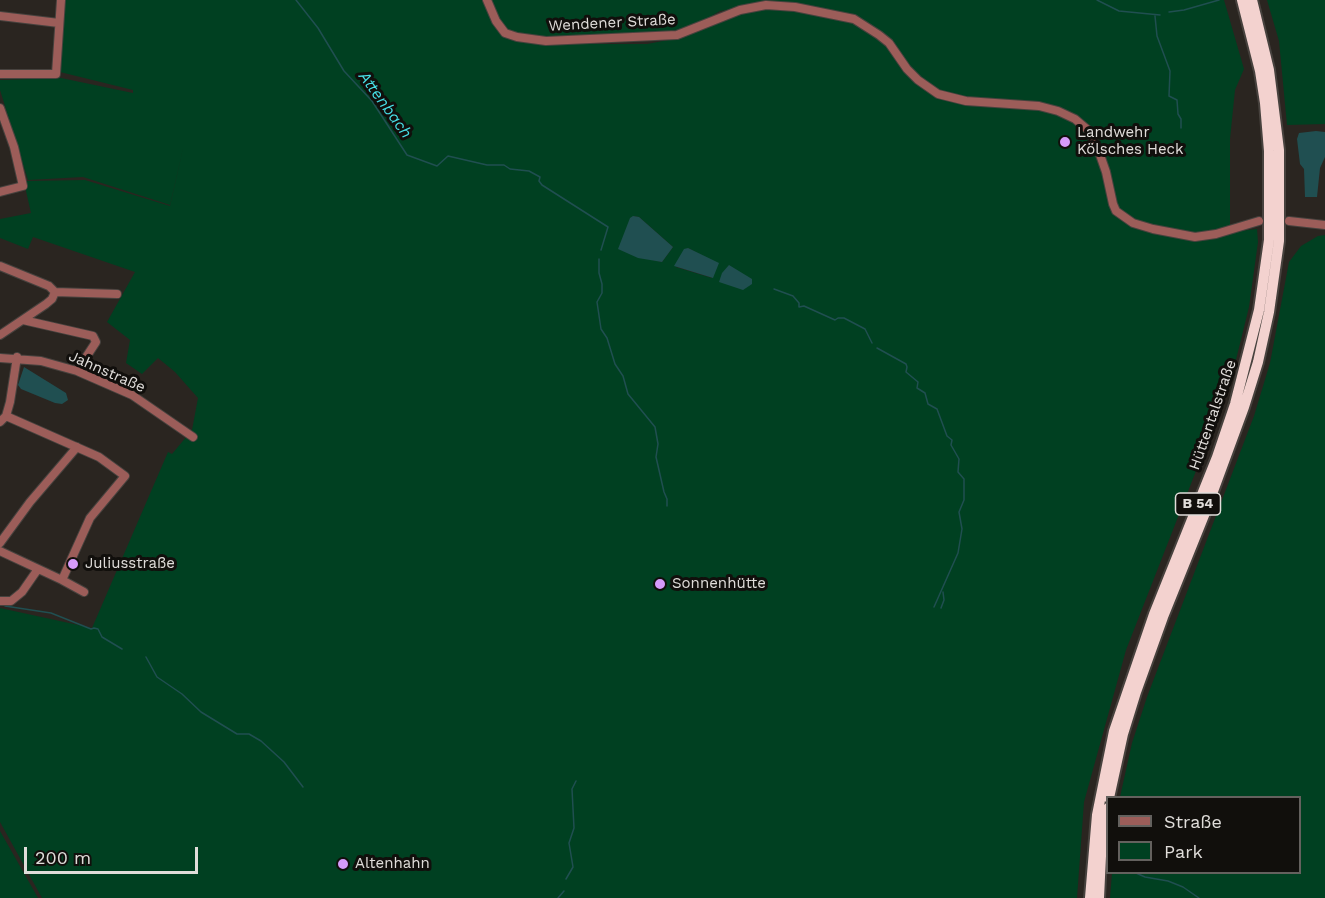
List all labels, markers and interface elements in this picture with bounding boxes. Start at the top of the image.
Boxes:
street label: Wendener Straße [548,11,676,35]
water label: Attenbach [354,68,416,142]
place label: Landwehr Kölsches Heck [1077,124,1184,159]
marker: Landwehr Kölsches Heck [1058,135,1072,149]
street label: Jahnstraße [66,347,148,397]
street label: Hüttentalstraße [1186,357,1240,473]
road number: B 54 [1176,493,1220,515]
place label: Juliusstraße [85,555,175,573]
marker: Juliusstraße [66,557,80,571]
place label: Sonnenhütte [672,575,766,593]
marker: Sonnenhütte [653,577,667,591]
legend [1106,796,1301,874]
text: Straße [1164,811,1222,832]
scale bar [27,835,201,873]
text: Park [1164,841,1203,862]
text: 200 m [35,847,91,868]
place label: Altenhahn [355,855,430,873]
marker: Altenhahn [336,857,350,871]

